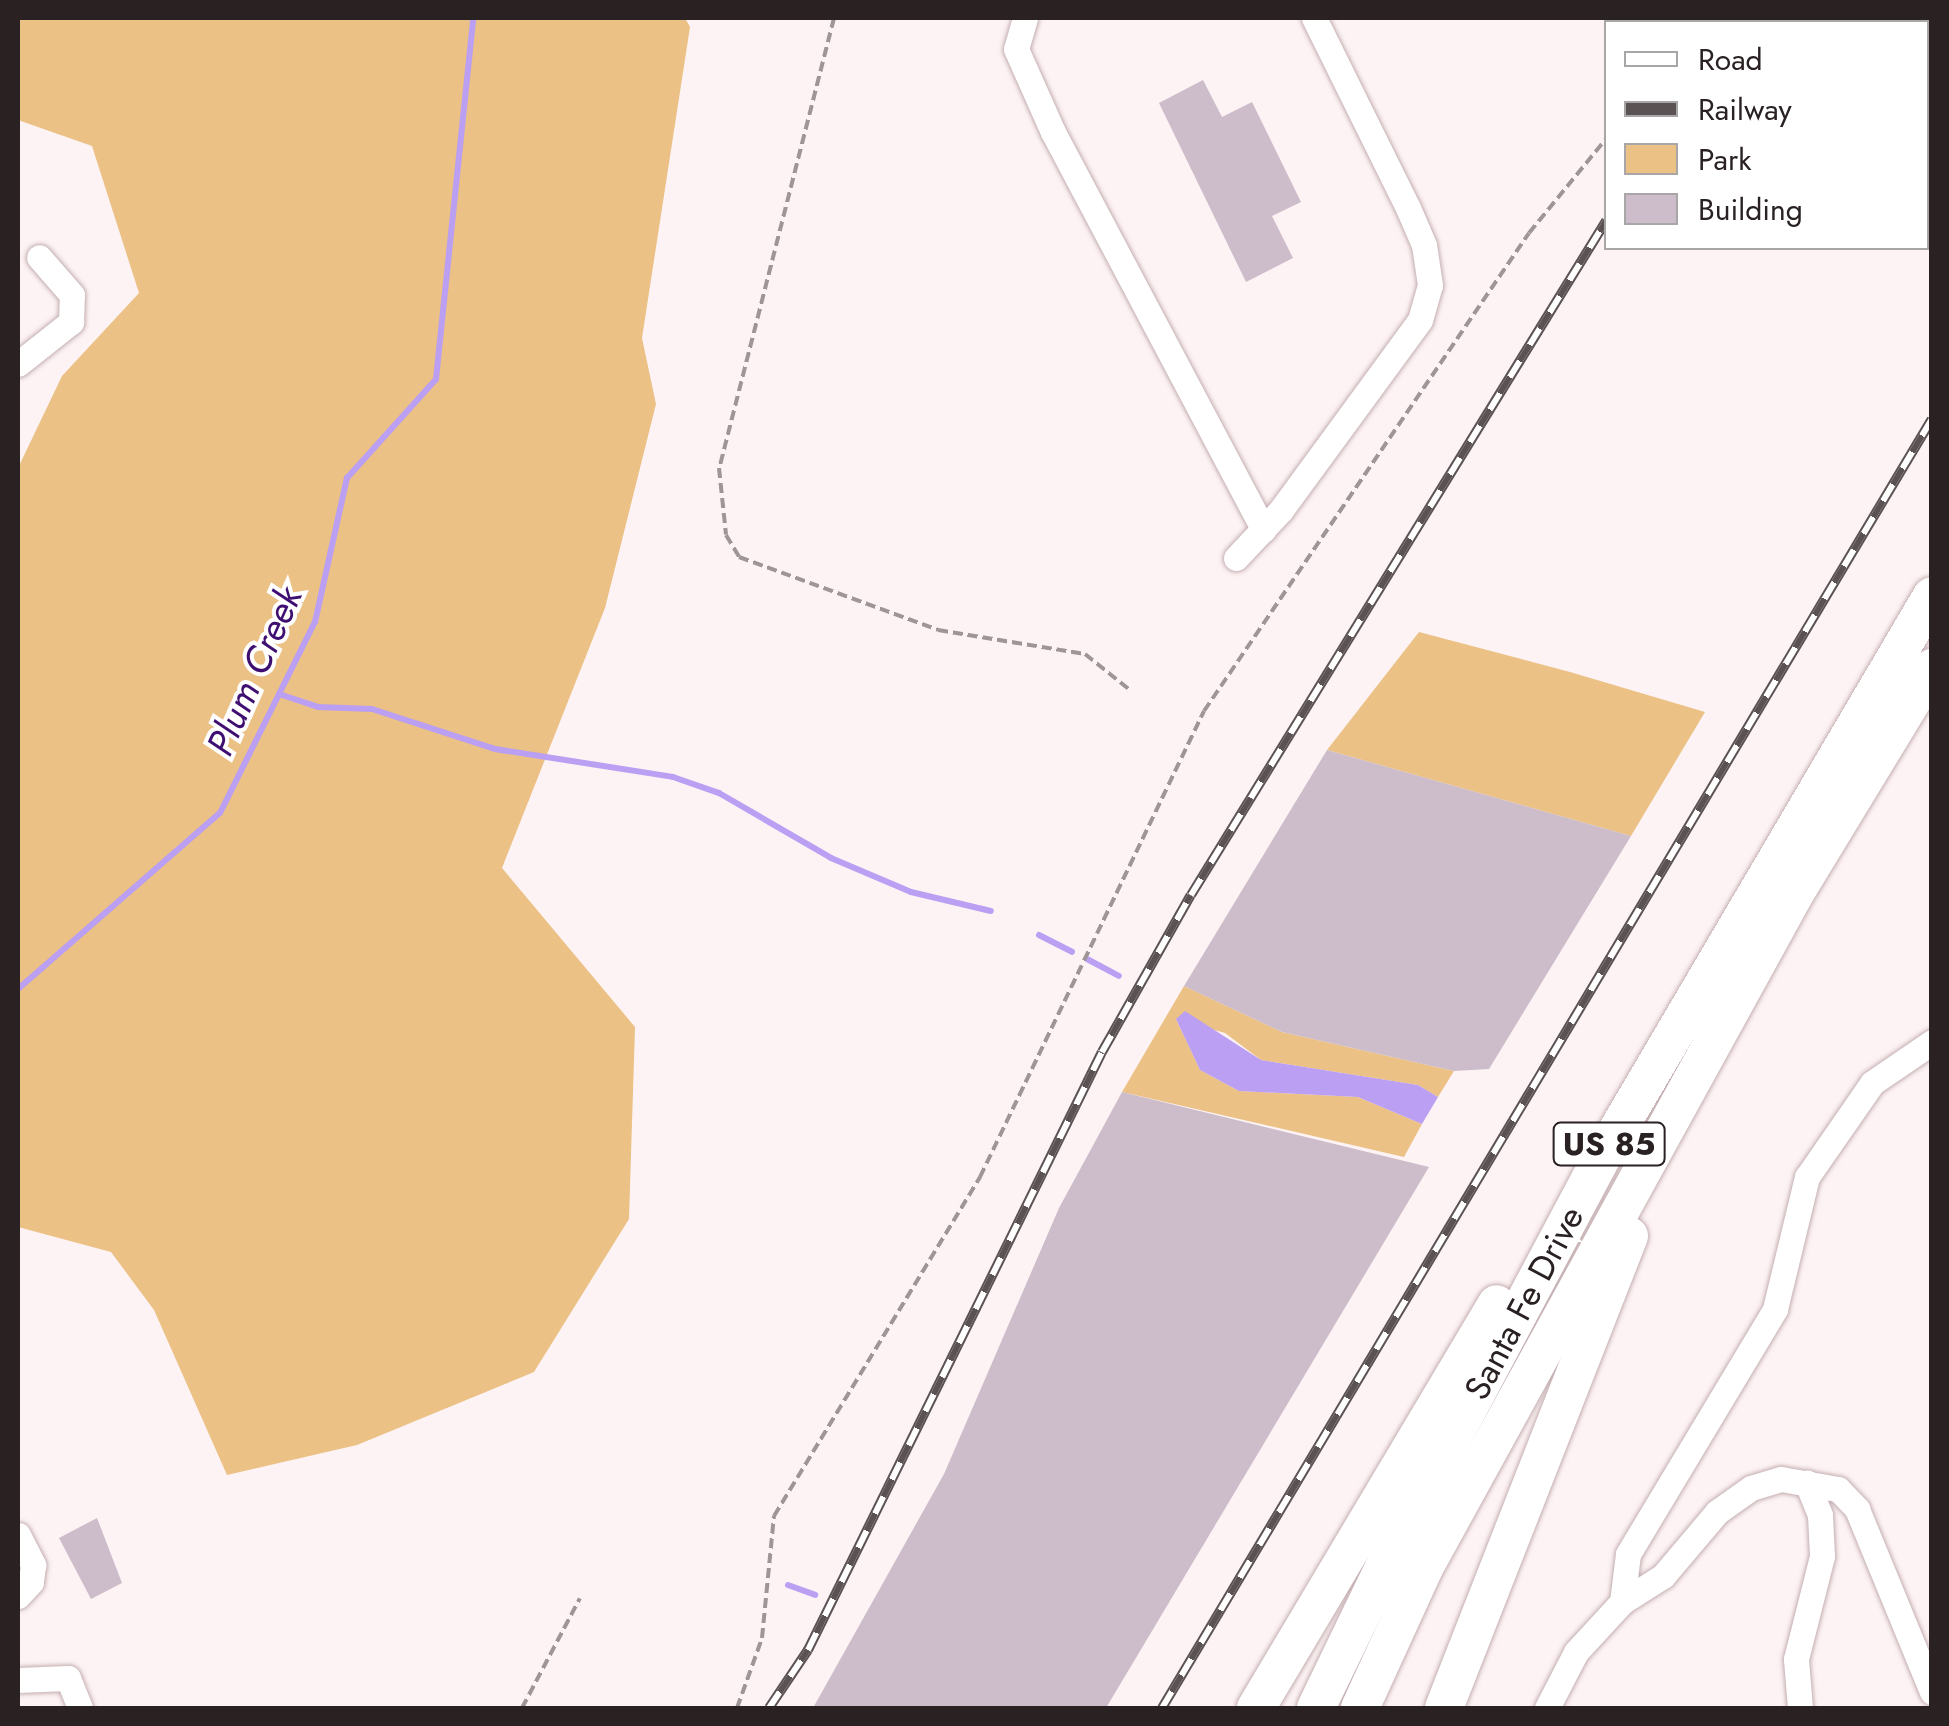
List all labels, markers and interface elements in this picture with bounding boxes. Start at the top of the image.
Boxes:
legend [1604,20,1929,250]
text: Road [1698,38,1763,81]
text: Railway [1698,88,1792,131]
text: Park [1698,138,1751,181]
text: Building [1698,188,1803,231]
water label: Plum Creek [197,580,311,762]
road number: US 85 [1552,1117,1666,1171]
street label: Santa Fe Drive [1455,1199,1593,1407]

